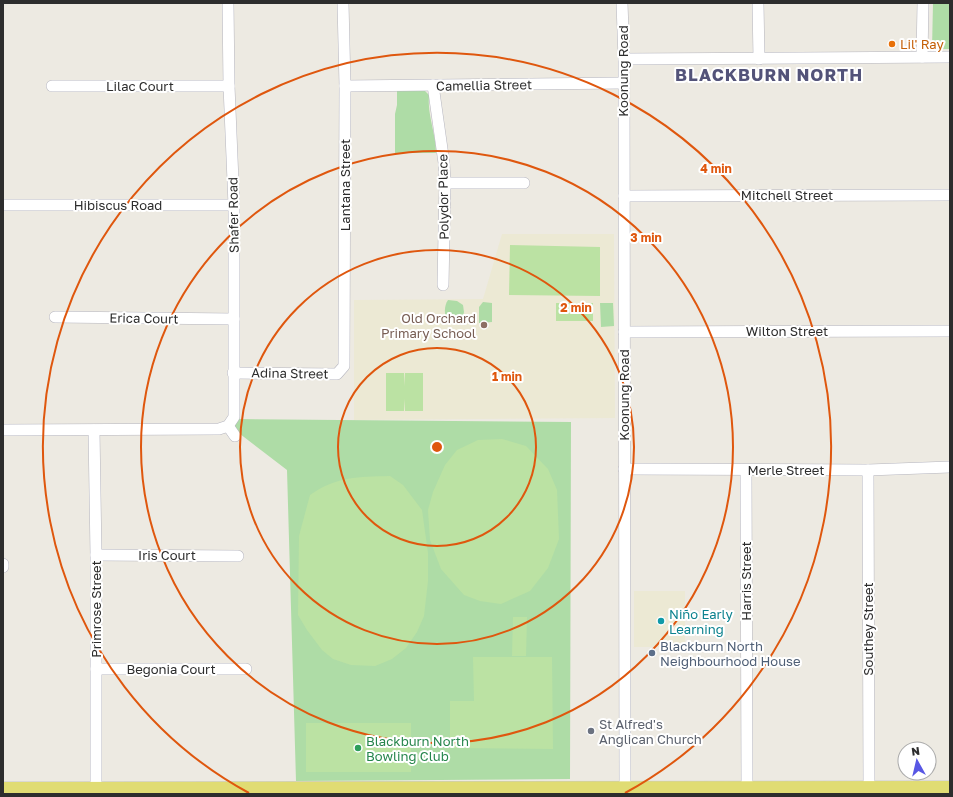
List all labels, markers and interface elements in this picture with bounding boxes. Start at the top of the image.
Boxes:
street label: Koonung Road [615,25,631,117]
place label: Lil' Ray [900,36,944,52]
marker: Lil' Ray [887,39,897,49]
district label: BLACKBURN NORTH [675,64,863,85]
street label: Camellia Street [436,76,532,94]
street label: Lilac Court [106,78,174,94]
street label: Lantana Street [337,139,353,231]
street label: Polydor Place [434,154,452,240]
text: 4 min [700,161,732,176]
street label: Shafer Road [224,177,242,253]
street label: Mitchell Street [741,187,833,203]
street label: Hibiscus Road [74,197,162,213]
text: 3 min [630,230,662,245]
text: 2 min [560,300,592,315]
street label: Erica Court [109,309,179,327]
place label: Old Orchard Primary School [381,310,476,341]
marker: Old Orchard Primary School [479,320,489,330]
street label: Wilton Street [746,323,828,339]
street label: Koonung Road [616,349,632,441]
street label: Adina Street [251,364,329,382]
text: 1 min [492,369,522,384]
centre of rings [430,440,444,454]
street label: Merle Street [747,462,825,478]
street label: Harris Street [738,541,754,621]
street label: Iris Court [138,547,196,563]
street label: Primrose Street [88,560,104,658]
street label: Southey Street [860,582,876,676]
place label: Niño Early Learning [669,606,734,637]
marker: Niño Early Learning [656,616,666,626]
place label: Blackburn North Neighbourhood House [660,638,800,669]
marker: Blackburn North Neighbourhood House [647,648,657,658]
street label: Begonia Court [126,661,216,677]
place label: St Alfred's Anglican Church [599,716,702,747]
marker: St Alfred's Anglican Church [586,726,596,736]
place label: Blackburn North Bowling Club [366,733,469,764]
north arrow [897,741,937,781]
marker: Blackburn North Bowling Club [353,743,363,753]
text: N [910,744,921,758]

